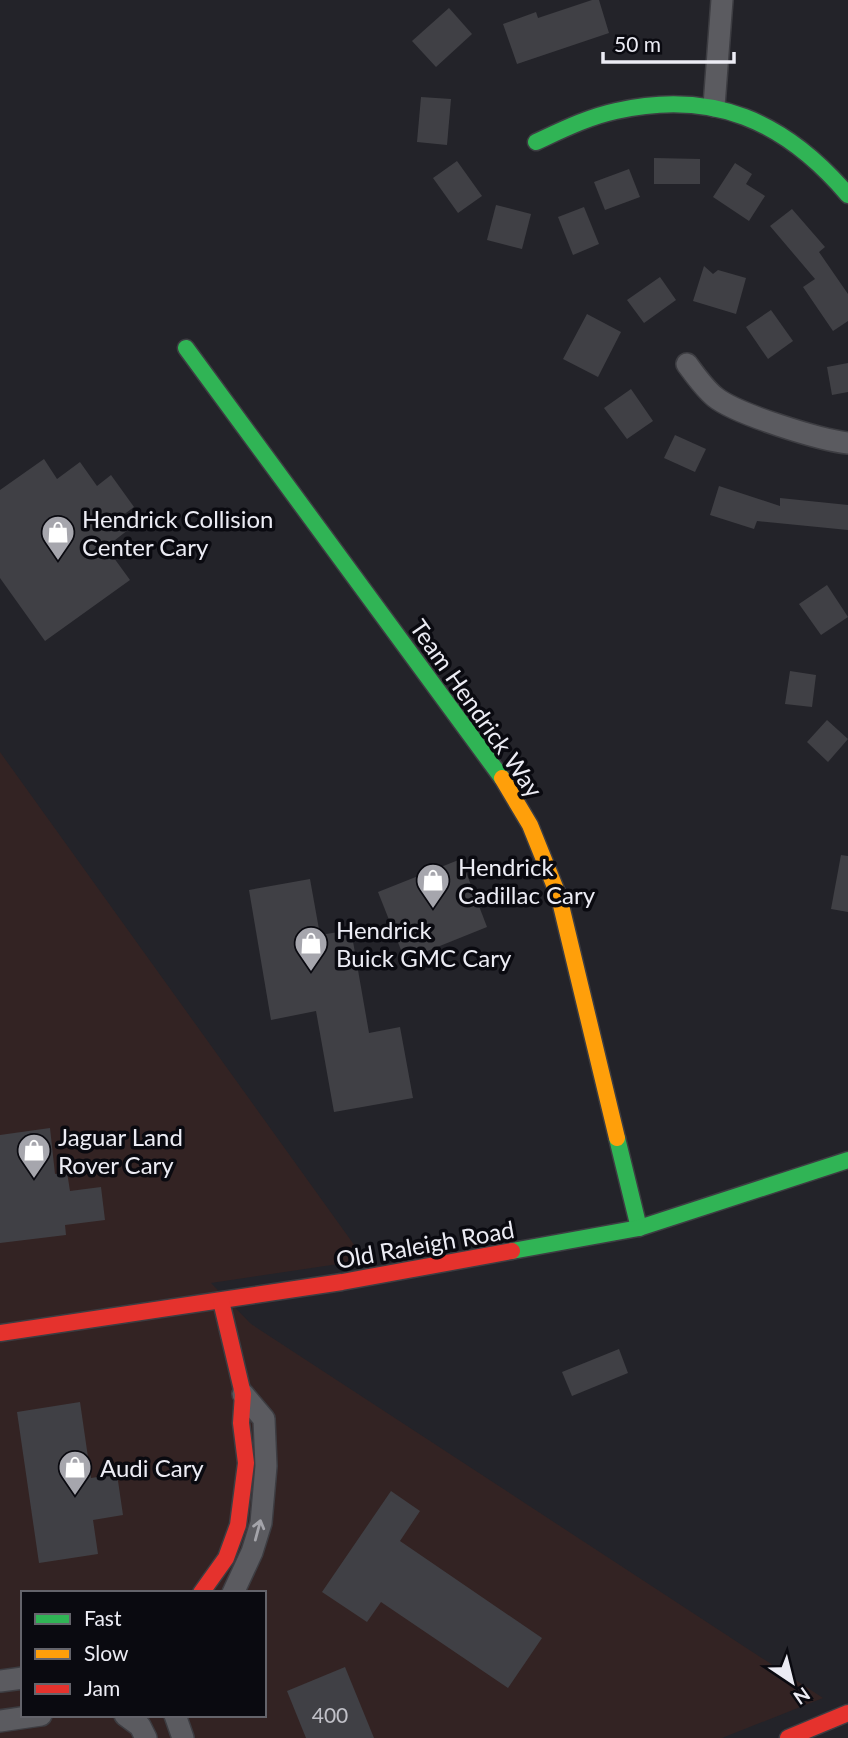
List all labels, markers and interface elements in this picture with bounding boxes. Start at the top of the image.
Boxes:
scale bar [603,21,734,65]
text: 50 m [614,31,661,56]
place label: Hendrick Collision Center Cary [82,504,273,561]
shop icon: Hendrick Collision Center Cary [39,513,77,562]
street label: Team Hendrick Way [405,613,550,803]
place label: Hendrick Cadillac Cary [458,852,596,909]
shop icon: Hendrick Cadillac Cary [414,861,452,910]
place label: Hendrick Buick GMC Cary [336,915,512,972]
shop icon: Hendrick Buick GMC Cary [292,924,330,973]
place label: Jaguar Land Rover Cary [58,1122,183,1179]
shop icon: Jaguar Land Rover Cary [15,1131,53,1180]
street label: Old Raleigh Road [334,1214,516,1274]
shop icon: Audi Cary [56,1448,94,1497]
place label: Audi Cary [100,1453,204,1482]
one-way arrow [252,1519,265,1542]
legend [21,1591,266,1717]
text: Fast [84,1605,122,1630]
text: Slow [84,1640,129,1665]
north arrow [757,1647,827,1717]
text: Jam [84,1675,120,1700]
text: N [789,1683,815,1710]
house number: 400 [312,1702,348,1727]

